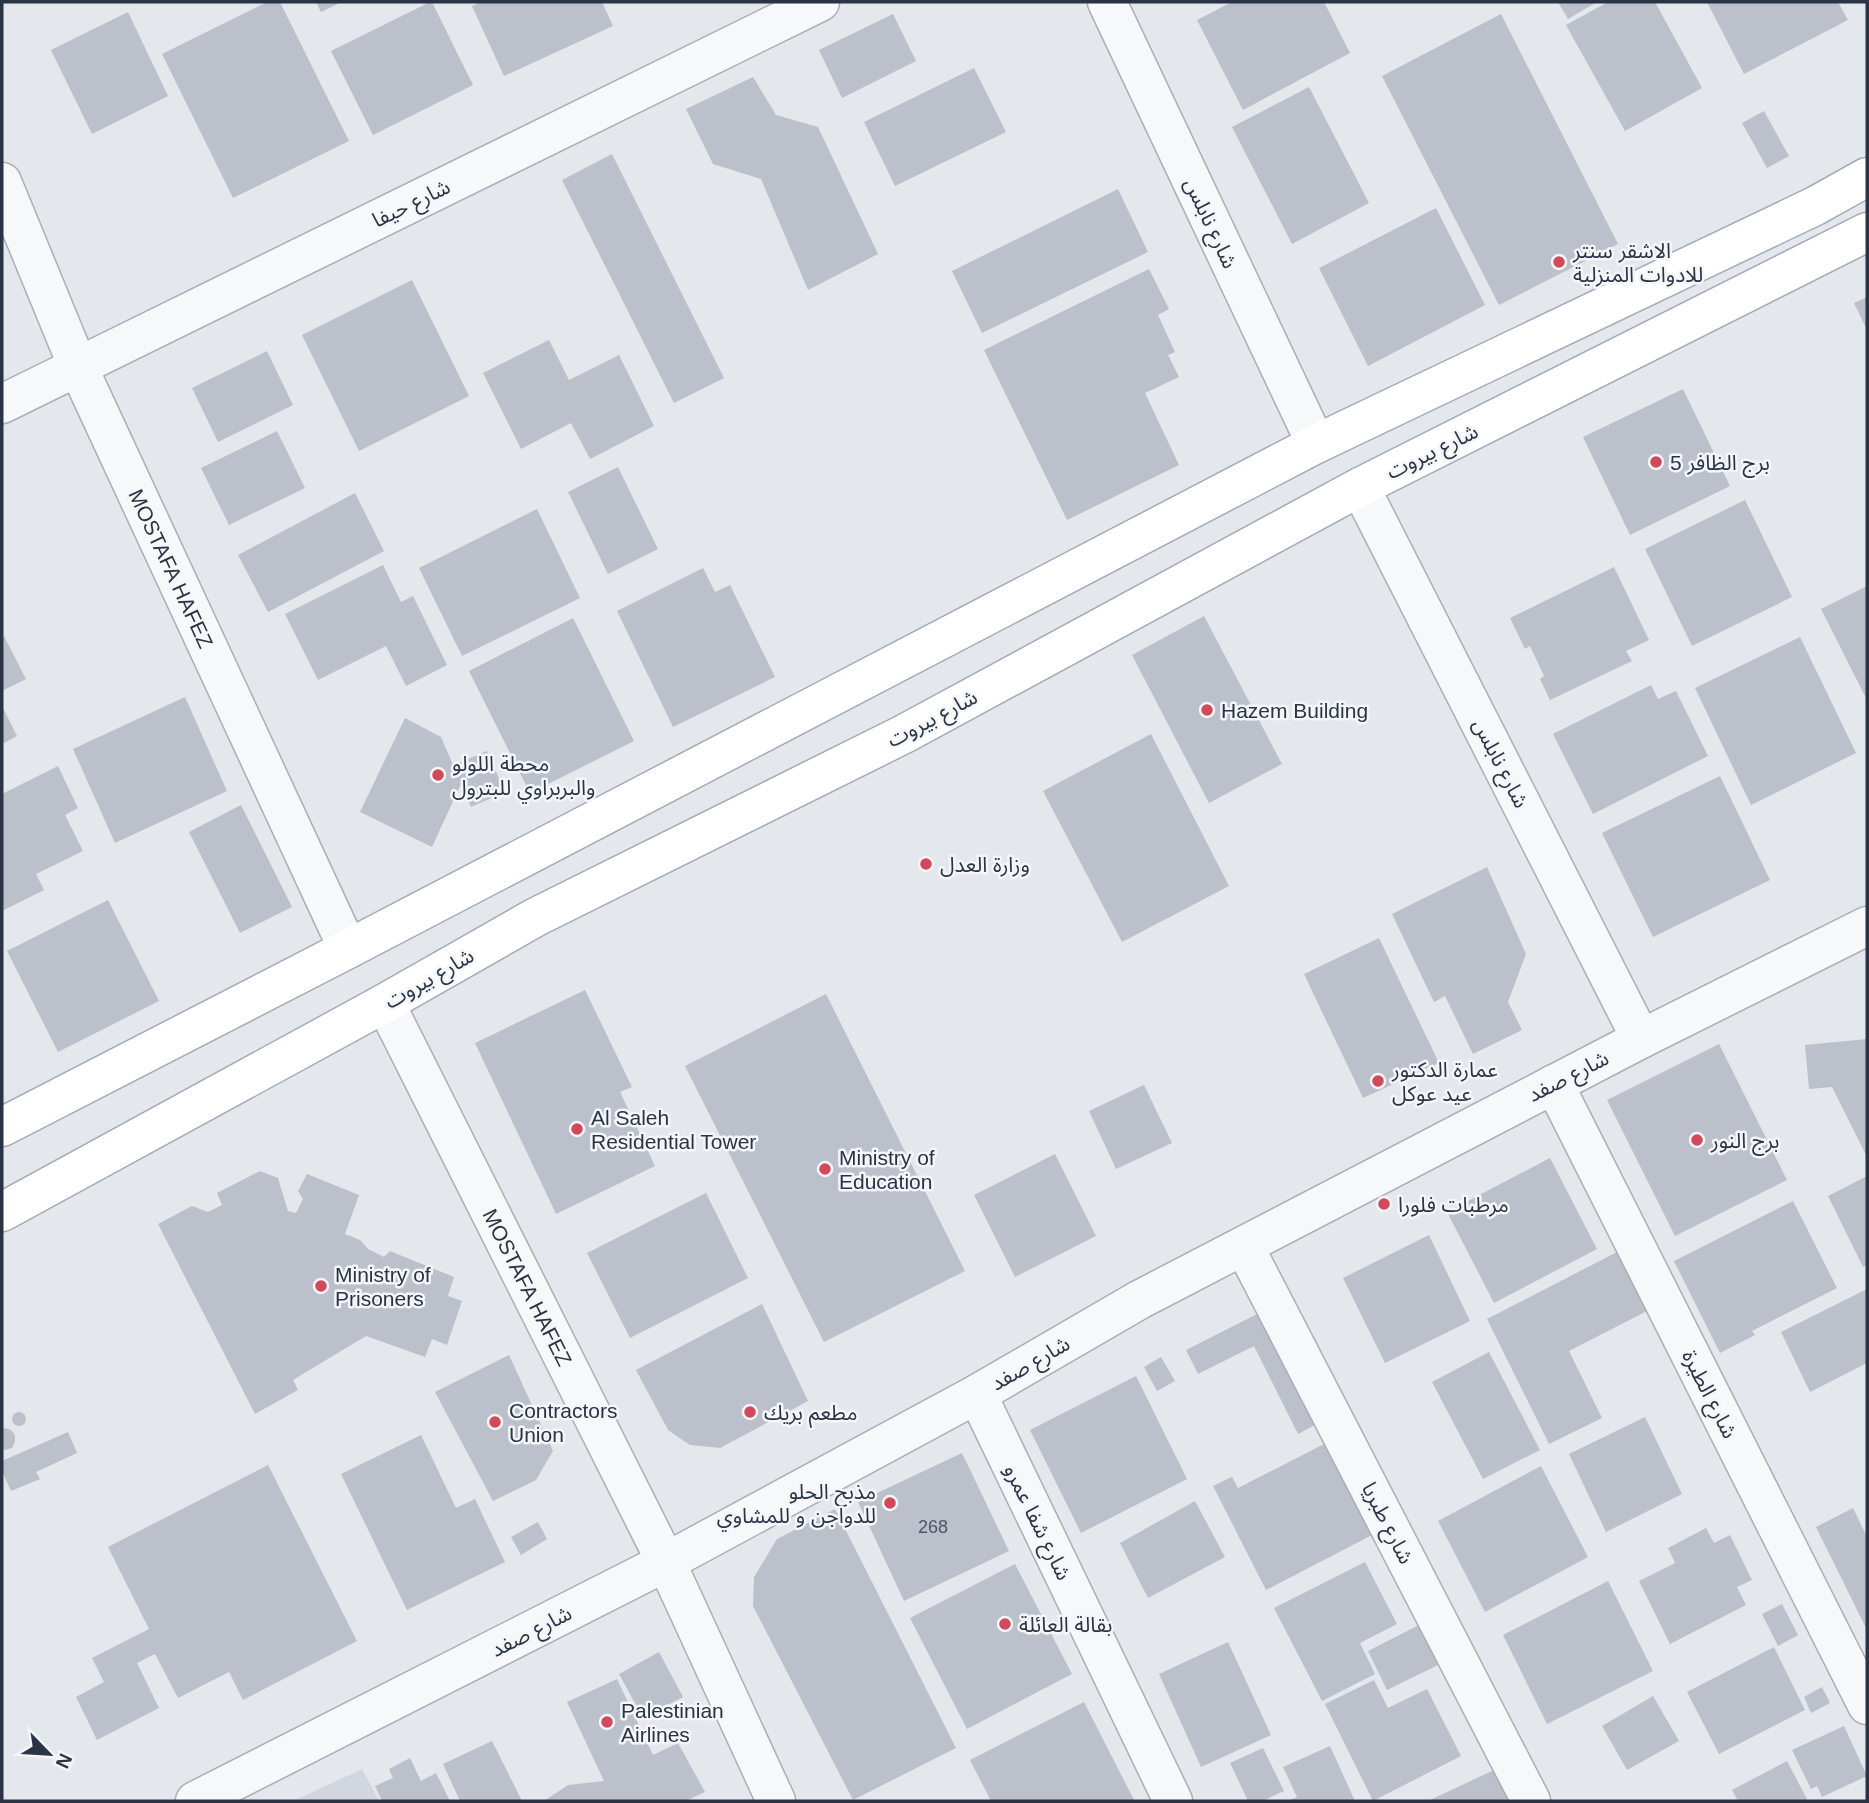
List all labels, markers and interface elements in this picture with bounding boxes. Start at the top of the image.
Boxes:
street label: شارع حيفا [368,174,455,235]
street label: شارع نابلس [1176,174,1242,274]
place label: الاشقر سنتر للادوات المنزلية [1572,239,1703,287]
marker: الاشقر سنتر للادوات المنزلية [1551,254,1567,270]
street label: شارع بيروت [1383,419,1483,487]
place label: برج الظافر 5 [1670,451,1770,478]
marker: برج الظافر 5 [1648,454,1664,470]
street label: MOSTAFA HAFEZ [125,485,218,652]
street label: شارع بيروت [883,685,983,755]
place label: Hazem Building [1221,699,1368,722]
marker: Hazem Building [1199,702,1215,718]
street label: شارع نابلس [1465,715,1533,813]
place label: محطة اللولو والبربراوي للبترول [452,752,595,803]
marker: محطة اللولو والبربراوي للبترول [430,767,446,783]
place label: وزارة العدل [940,853,1030,877]
marker: وزارة العدل [918,856,934,872]
street label: شارع بيروت [380,943,480,1016]
street label: شارع صفد [1524,1046,1614,1110]
place label: عمارة الدكتور عيد عوكل [1391,1058,1498,1106]
marker: عمارة الدكتور عيد عوكل [1370,1073,1386,1089]
place label: Al Saleh Residential Tower [591,1106,756,1153]
marker: Al Saleh Residential Tower [569,1121,585,1137]
place label: برج النور [1710,1129,1780,1156]
marker: برج النور [1689,1132,1705,1148]
place label: Ministry of Education [839,1146,935,1193]
marker: Ministry of Education [817,1161,833,1177]
place label: مرطبات فلورا [1398,1193,1509,1217]
marker: مرطبات فلورا [1376,1196,1392,1212]
street label: MOSTAFA HAFEZ [479,1205,577,1369]
place label: Ministry of Prisoners [335,1263,431,1310]
marker: Ministry of Prisoners [313,1278,329,1294]
street label: شارع صفد [986,1331,1076,1398]
street label: شارع الطيرة [1674,1346,1742,1444]
place label: Contractors Union [509,1399,618,1446]
place label: مطعم بريك [764,1401,858,1428]
marker: مطعم بريك [742,1404,758,1420]
marker: Contractors Union [487,1414,503,1430]
street label: شارع شفا عمرو [996,1460,1076,1585]
street label: شارع طبريا [1354,1478,1418,1569]
place label: مذبح الحلو للدواجن و للمشاوي [717,1480,876,1531]
marker: مذبح الحلو للدواجن و للمشاوي [882,1495,898,1511]
house number: 268 [918,1517,948,1537]
street label: شارع صفد [487,1601,577,1665]
place label: بقالة العائلة [1019,1613,1112,1636]
marker: بقالة العائلة [997,1616,1013,1632]
place label: Palestinian Airlines [621,1699,724,1746]
marker: Palestinian Airlines [599,1714,615,1730]
north arrow [14,1719,84,1789]
text: N [52,1750,76,1772]

